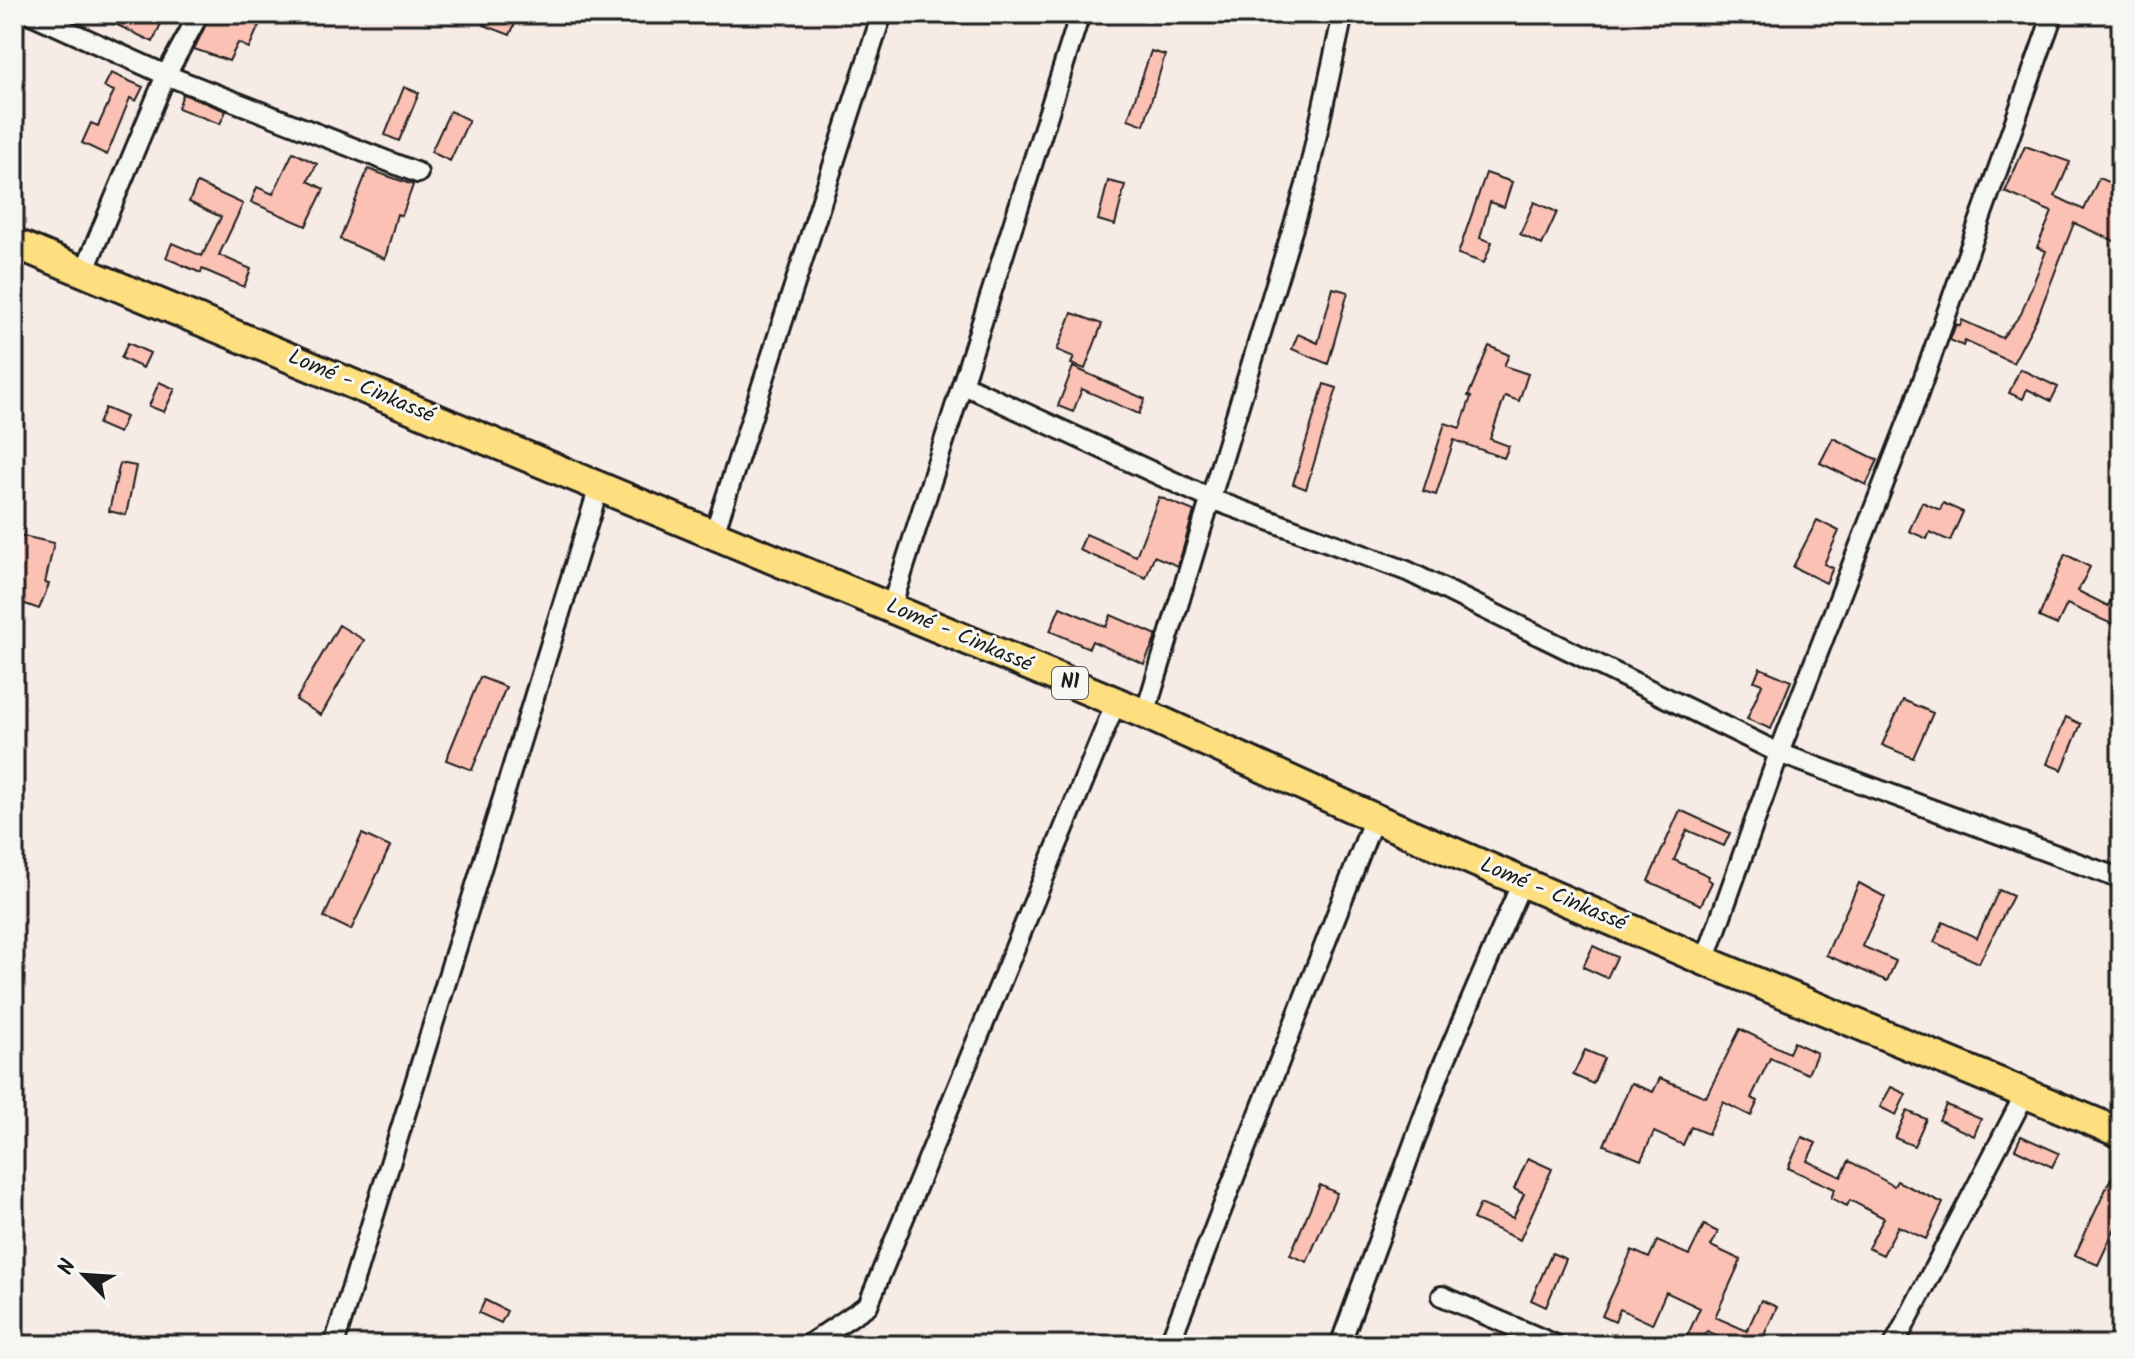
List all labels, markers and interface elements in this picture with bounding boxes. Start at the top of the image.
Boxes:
street label: Lomé - Cinkassé [282,340,441,434]
street label: Lomé - Cinkassé [880,589,1039,683]
road number: N1 [1052,667,1088,699]
street label: Lomé - Cinkassé [1474,848,1633,942]
north arrow [44,1235,124,1315]
text: N [49,1254,87,1281]

